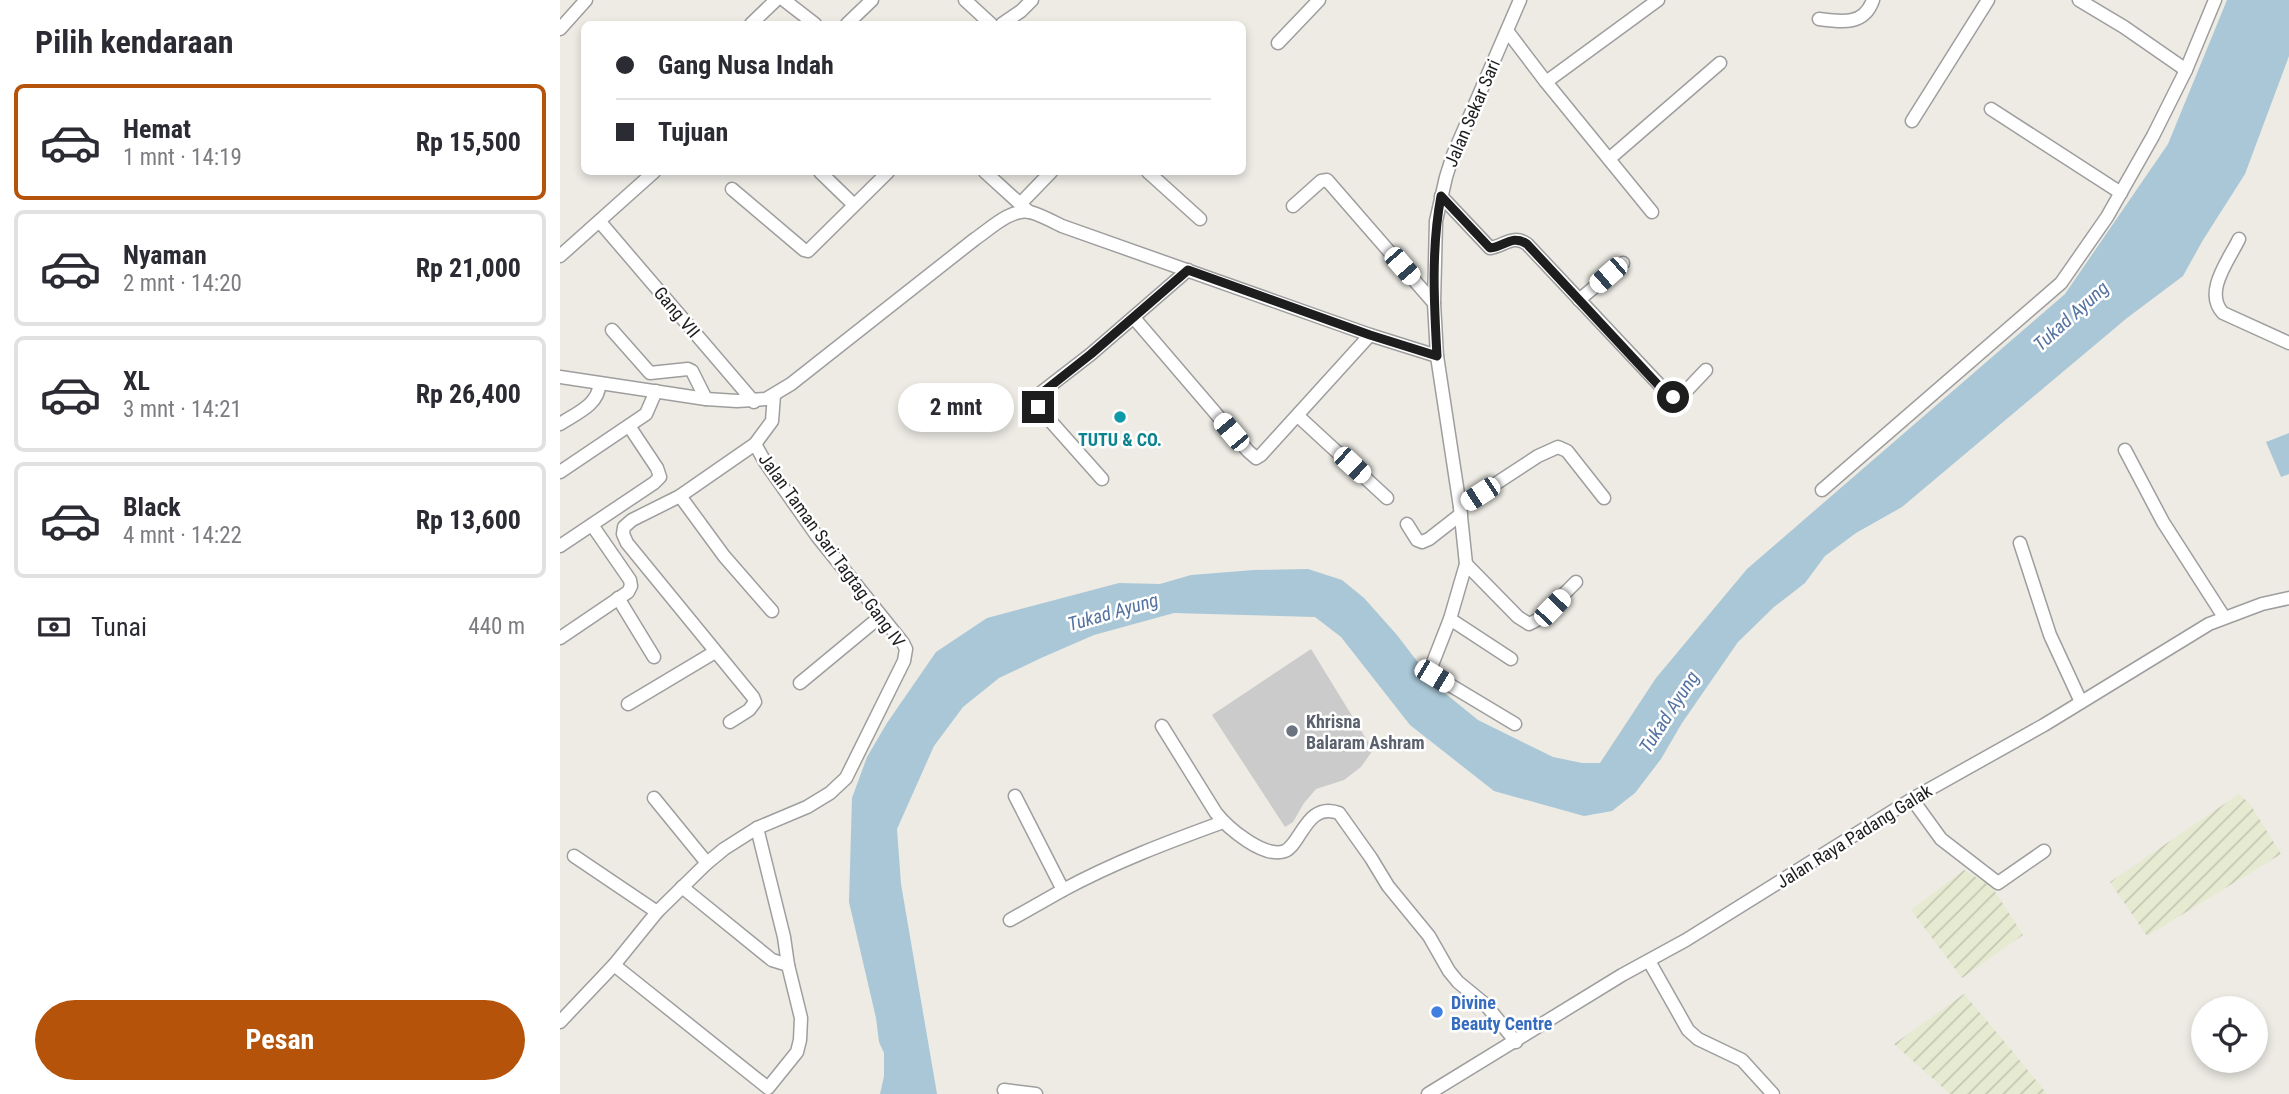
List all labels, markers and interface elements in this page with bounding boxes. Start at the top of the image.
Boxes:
text: Pilih kendaraan [35,23,234,61]
text: Gang Nusa Indah [658,50,834,80]
street label: Jalan Sekar Sari [1440,56,1504,170]
icon: car [39,111,102,174]
text: Hemat [123,114,191,144]
text: Tujuan [658,117,728,147]
text: Rp 15,500 [416,127,521,157]
text: 1 mnt · 14:19 [123,144,242,171]
icon: car [39,237,102,300]
text: Nyaman [123,240,207,270]
car [1381,243,1424,289]
text: Rp 21,000 [416,253,521,283]
car [1586,253,1631,297]
text: 2 mnt · 14:20 [123,270,242,297]
water label: Tukad Ayung [2029,276,2113,356]
street label: Gang VII [650,282,704,342]
icon: car [39,363,102,426]
text: XL [123,366,150,396]
text: Rp 26,400 [416,379,521,409]
route start [1657,381,1689,413]
callout: 2 mnt [898,382,1014,432]
route end [1022,391,1054,423]
text: 2 mnt [930,394,982,421]
text: 3 mnt · 14:21 [123,396,242,423]
marker: TUTU & CO. [1112,409,1128,425]
car [1210,409,1253,455]
place label: TUTU & CO. [1078,429,1162,450]
car [1330,443,1375,487]
street label: Jalan Taman Sari Tagtag Gang IV [755,449,909,651]
car [1457,474,1504,514]
icon: car [39,489,102,552]
text: Black [123,492,181,522]
text: Rp 13,600 [416,505,521,535]
text: 4 mnt · 14:22 [123,522,242,549]
car [1530,586,1575,630]
water label: Tukad Ayung [1065,588,1161,636]
icon: cash [35,608,73,646]
text: Tunai [91,612,147,642]
text: 440 m [468,613,525,640]
car [1411,656,1458,696]
water label: Tukad Ayung [1634,667,1704,757]
place label: Khrisna Balaram Ashram [1306,711,1425,753]
marker: Khrisna Balaram Ashram [1284,723,1300,739]
street label: Jalan Raya Padang Galak [1773,780,1935,892]
place label: Divine Beauty Centre [1451,992,1553,1034]
map controls [2191,996,2268,1073]
button: locate [2191,996,2268,1073]
button: Pesan [35,1000,525,1080]
marker: Divine Beauty Centre [1429,1004,1445,1020]

